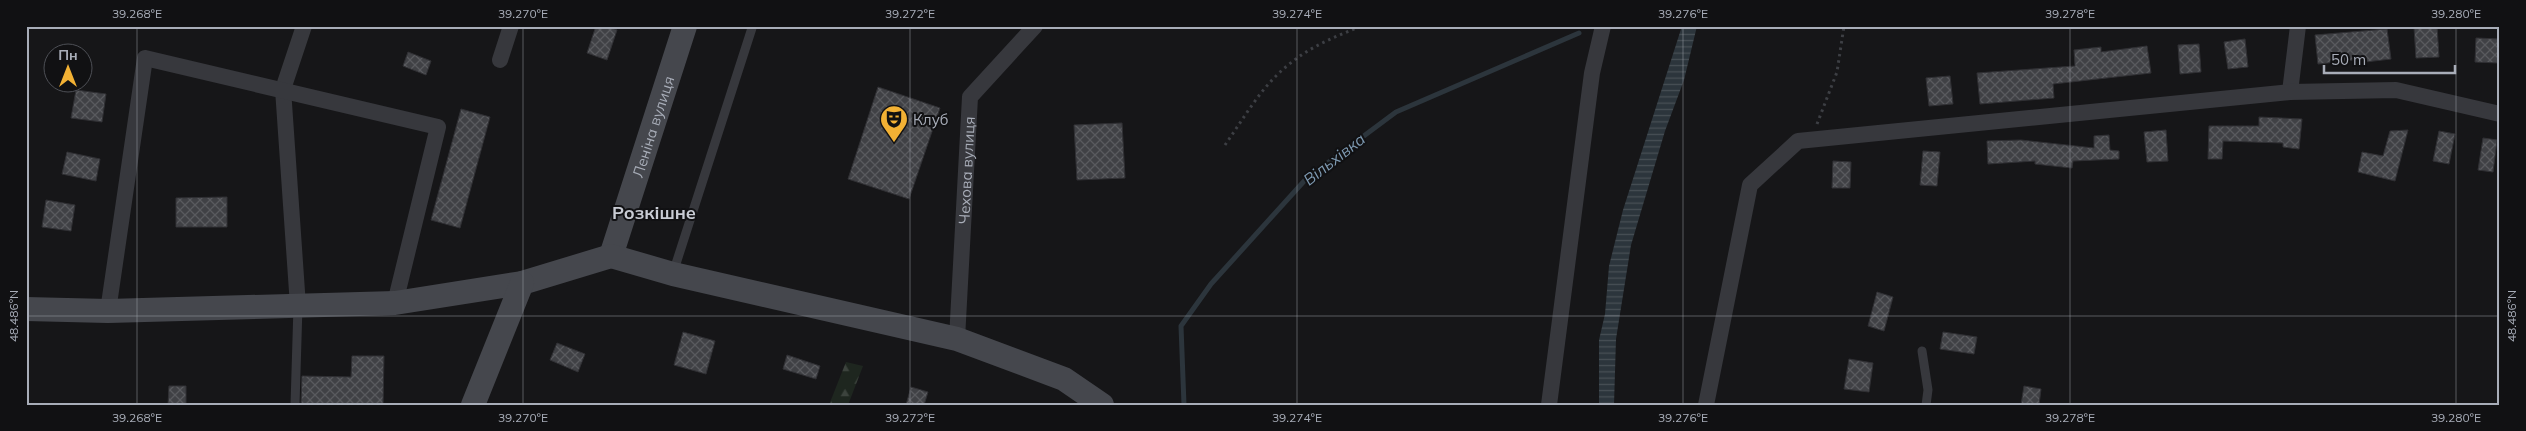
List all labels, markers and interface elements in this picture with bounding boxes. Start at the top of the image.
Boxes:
text: 39.268°E [112,6,162,21]
text: 39.270°E [498,6,548,21]
text: 39.272°E [885,6,935,21]
text: 39.274°E [1272,6,1322,21]
text: 39.276°E [1658,6,1708,21]
text: 39.278°E [2045,6,2095,21]
text: 39.280°E [2431,6,2481,21]
north arrow [42,42,92,92]
scale bar [2324,42,2455,74]
text: Пн [58,46,78,64]
text: 50 m [2331,50,2366,69]
street label: Леніна вулиця [627,73,678,180]
theatre icon: Клуб [879,104,909,143]
place label: Клуб [913,110,949,129]
street label: Чехова вулиця [954,116,978,225]
water label: Вільхівка [1299,128,1369,189]
district label: Розкішне [612,201,696,224]
text: 48.486°N [6,290,21,342]
text: 48.486°N [2504,290,2519,342]
text: 39.268°E [112,410,162,425]
text: 39.270°E [498,410,548,425]
text: 39.272°E [885,410,935,425]
text: 39.274°E [1272,410,1322,425]
text: 39.276°E [1658,410,1708,425]
text: 39.278°E [2045,410,2095,425]
text: 39.280°E [2431,410,2481,425]

